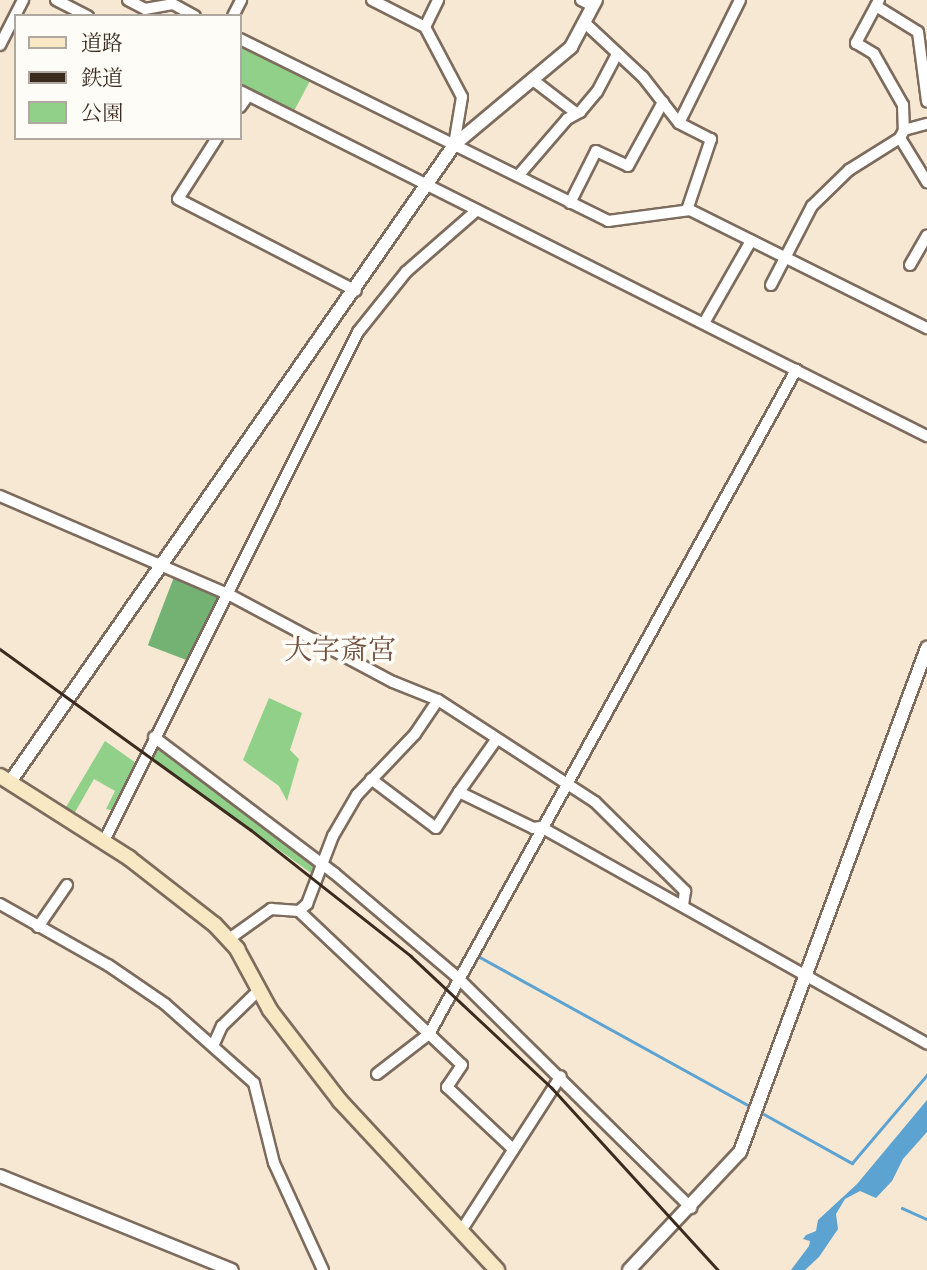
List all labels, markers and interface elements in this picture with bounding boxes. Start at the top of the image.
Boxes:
legend [14,14,242,140]
text: 道路 [81,30,123,59]
text: 鉄道 [81,65,123,94]
text: 公園 [81,100,123,129]
district label: 大字斎宮 [284,635,396,669]

